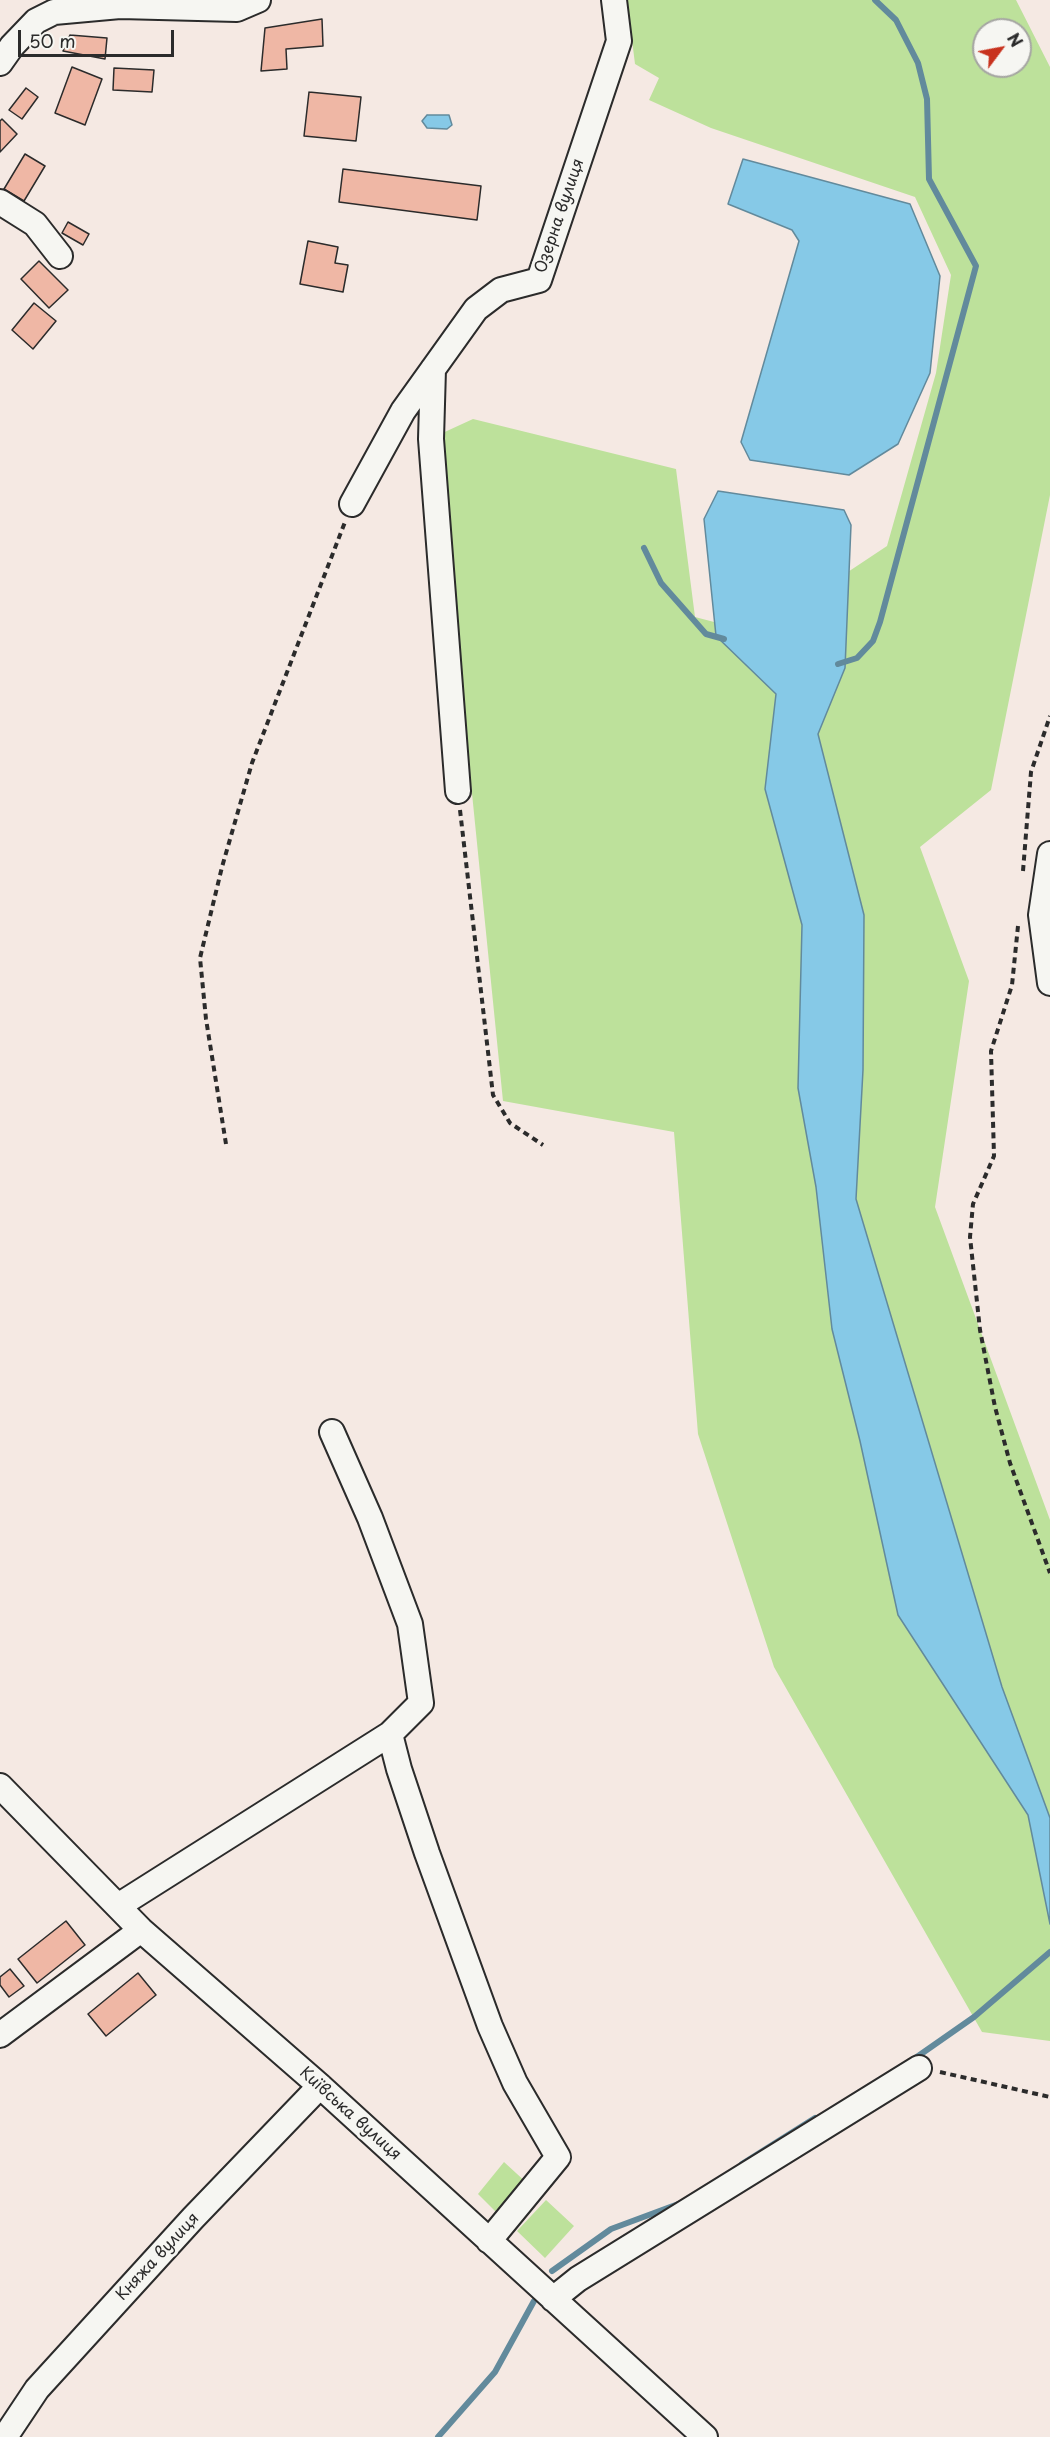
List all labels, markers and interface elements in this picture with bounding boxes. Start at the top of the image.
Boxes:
scale bar [21,18,177,56]
north arrow [972,18,1032,78]
text: 50 m [29,27,76,54]
text: N [1002,28,1029,51]
street label: Озерна вулиця [531,156,589,276]
street label: Київська вулиця [295,2063,405,2165]
street label: Княжа вулиця [113,2209,203,2305]

